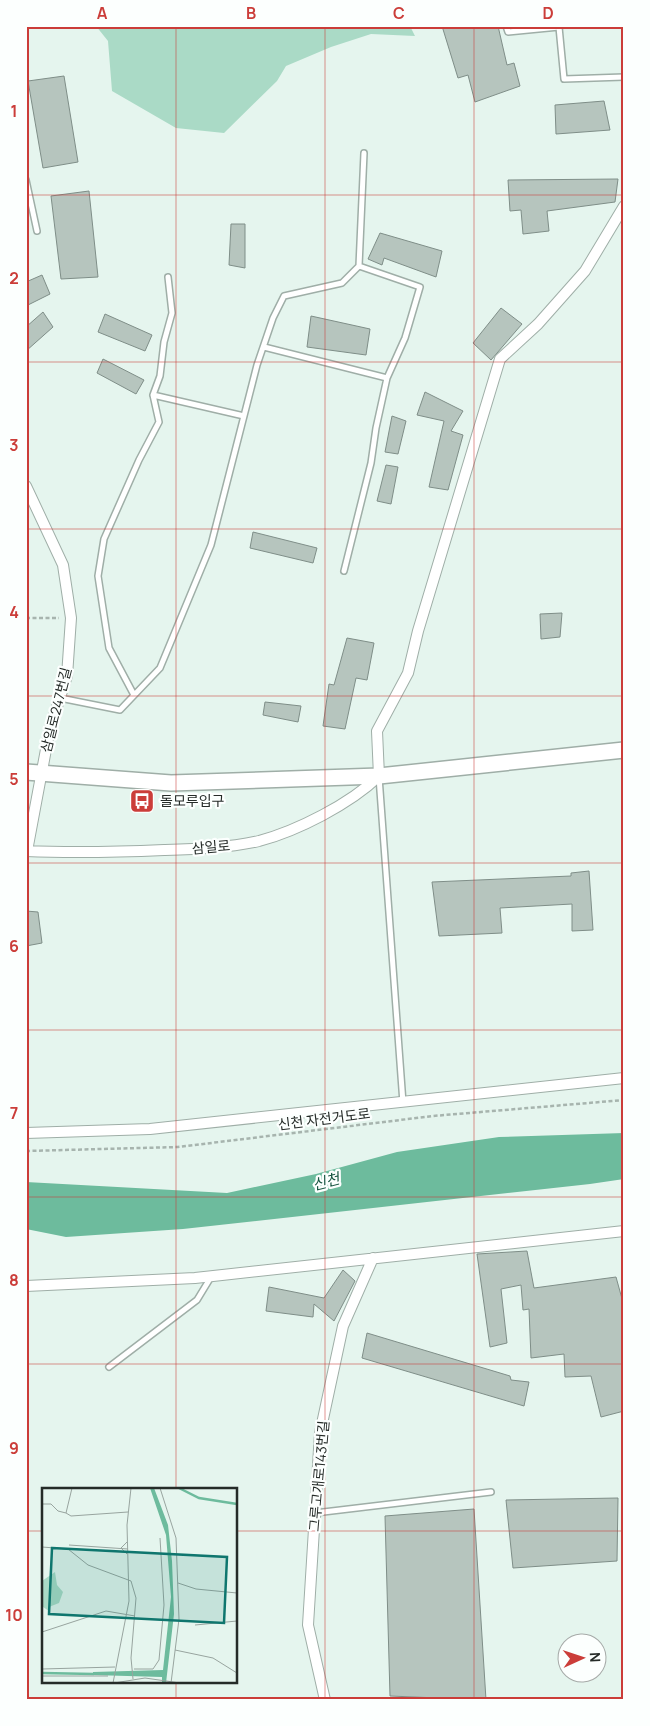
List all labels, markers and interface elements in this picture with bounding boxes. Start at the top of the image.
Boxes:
text: A [97,2,108,24]
text: B [246,2,256,24]
text: C [393,2,405,24]
text: D [542,2,554,24]
text: 1 [10,100,18,122]
text: 2 [9,267,19,289]
text: 3 [9,434,19,456]
text: 4 [9,601,19,623]
street label: 삼일로247번길 [36,665,75,755]
text: 5 [9,768,19,790]
bus stop icon: 돌모루입구 [129,788,155,814]
place label: 돌모루입구 [160,791,225,810]
street label: 삼일로 [191,835,231,858]
text: 6 [9,935,19,957]
text: 7 [10,1102,18,1124]
street label: 신천 자전거도로 [277,1103,371,1134]
water label: 신천 [310,1167,344,1195]
text: 8 [9,1269,19,1291]
street label: 그루고개로143번길 [304,1420,333,1532]
text: 9 [9,1437,19,1459]
inset map [42,1488,238,1684]
text: 10 [5,1604,23,1626]
north arrow [558,1634,608,1684]
text: N [586,1652,605,1663]

